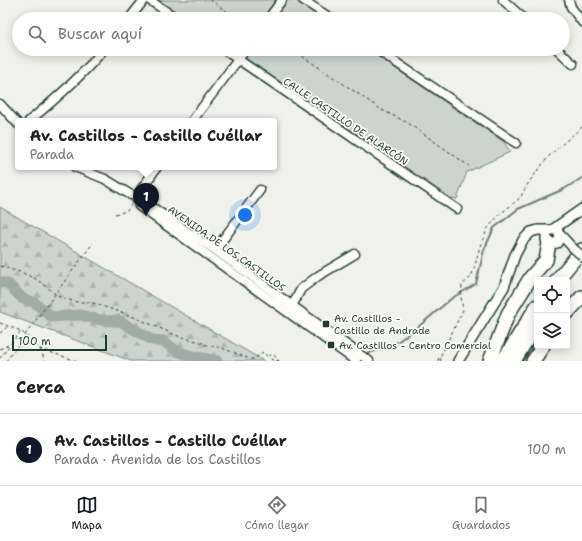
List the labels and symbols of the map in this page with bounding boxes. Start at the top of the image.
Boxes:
street label: CALLE CASTILLO DE ALARCÓN [281,75,411,168]
pin: 1 [133,183,159,216]
street label: AVENIDA DE LOS CASTILLOS [165,203,288,294]
your location [235,205,255,225]
place label: Av. Castillos - Castillo de Andrade [334,312,430,337]
marker: Av. Castillos - Castillo de Andrade [321,319,331,329]
scale bar [12,333,107,352]
place label: Av. Castillos - Centro Comercial [339,339,491,352]
marker: Av. Castillos - Centro Comercial [326,340,336,350]

